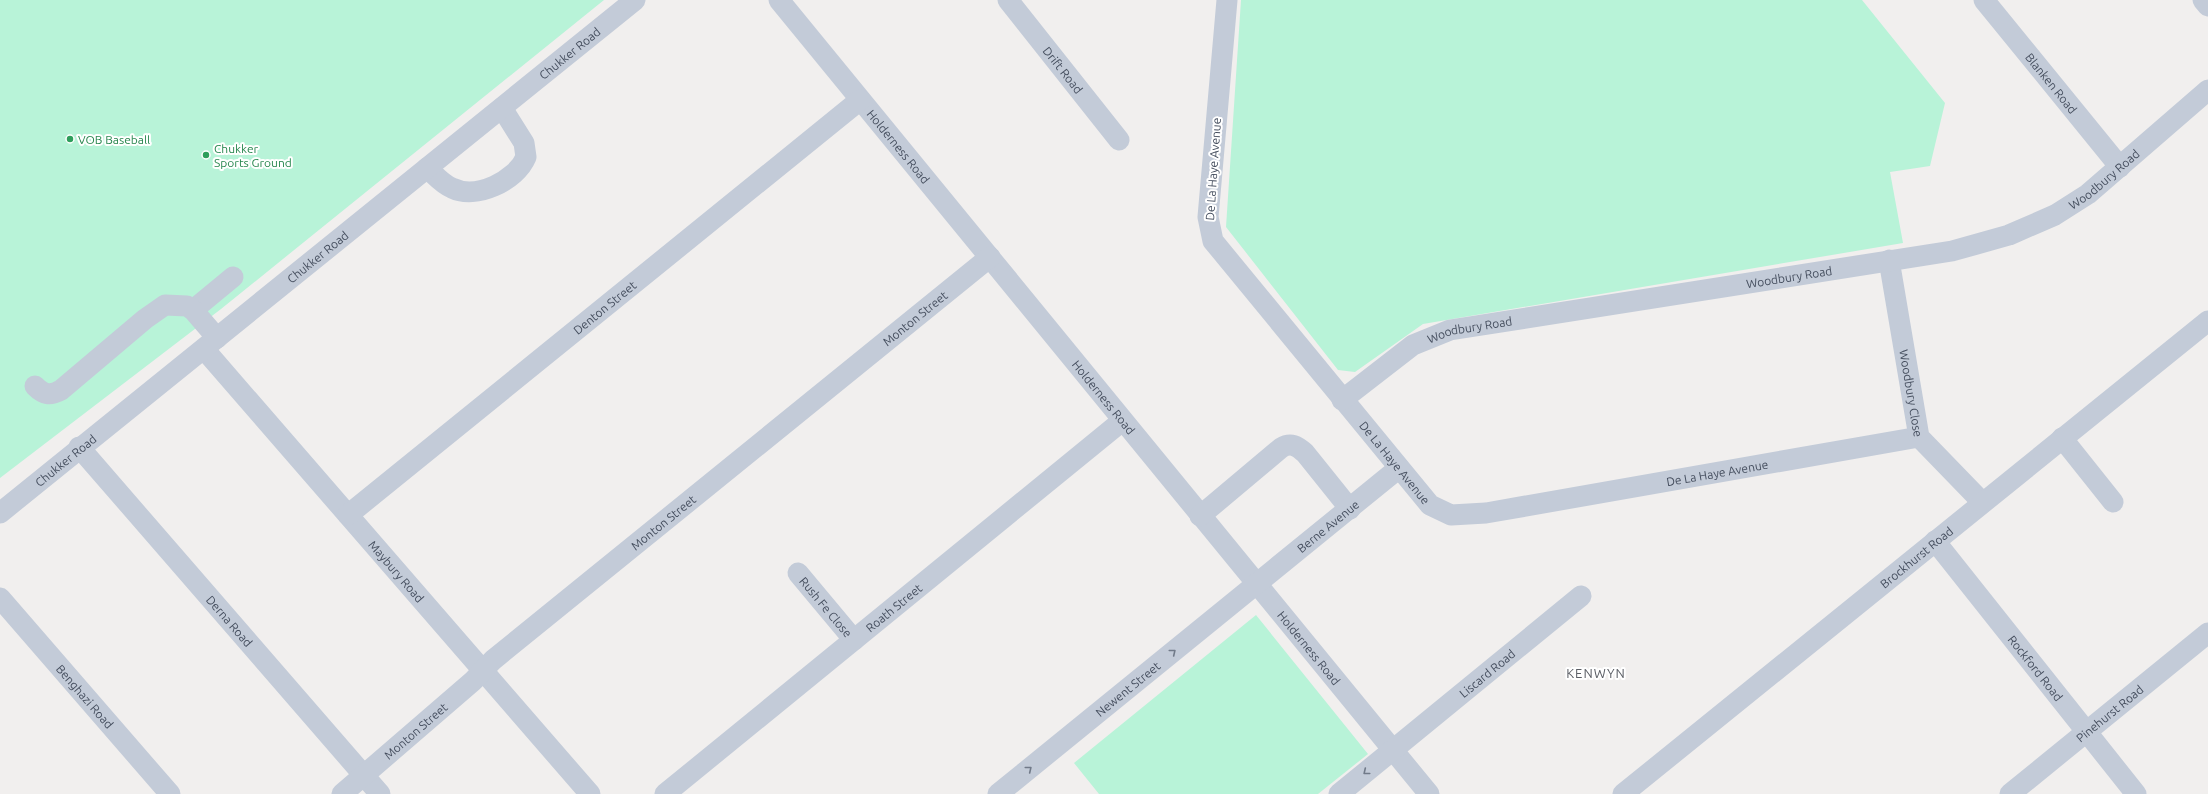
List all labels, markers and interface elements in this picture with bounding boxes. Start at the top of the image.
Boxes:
street label: Chukker Road [536,24,603,81]
street label: Drift Road [1041,44,1086,96]
street label: Blanken Road [2023,50,2080,116]
street label: Holderness Road [865,107,933,186]
street label: De La Haye Avenue [1203,117,1223,221]
place label: VOB Baseball [78,133,150,146]
marker: VOB Baseball [65,134,75,144]
place label: Chukker Sports Ground [214,142,292,169]
street label: Woodbury Road [2066,146,2141,211]
marker: Chukker Sports Ground [201,150,211,160]
street label: Chukker Road [284,228,350,285]
street label: Woodbury Road [1745,263,1833,290]
street label: Denton Street [570,278,639,336]
street label: Monton Street [880,288,950,348]
street label: Woodbury Road [1425,314,1513,345]
street label: Woodbury Close [1898,348,1925,438]
street label: Holderness Road [1070,358,1138,436]
street label: De La Haye Avenue [1357,419,1433,506]
street label: Chukker Road [32,432,98,489]
street label: De La Haye Avenue [1665,457,1769,488]
street label: Monton Street [628,492,698,552]
street label: Berne Avenue [1294,497,1361,555]
street label: Brockhurst Road [1877,524,1955,590]
street label: Maybury Road [366,538,427,605]
street label: Rush Fe Close [797,574,855,639]
street label: Roath Street [863,581,924,634]
street label: Derna Road [204,593,255,649]
street label: Holderness Road [1275,608,1343,687]
street label: Rockford Road [2006,633,2066,703]
street label: Liscard Road [1456,646,1517,700]
one-way arrow [1169,650,1176,657]
street label: Newent Street [1093,659,1163,719]
street label: Benghazi Road [54,662,116,731]
district label: KENWYN [1566,666,1626,680]
street label: Pinehurst Road [2073,682,2145,744]
street label: Monton Street [381,700,450,761]
one-way arrow [1024,767,1031,774]
one-way arrow [1364,767,1371,774]

